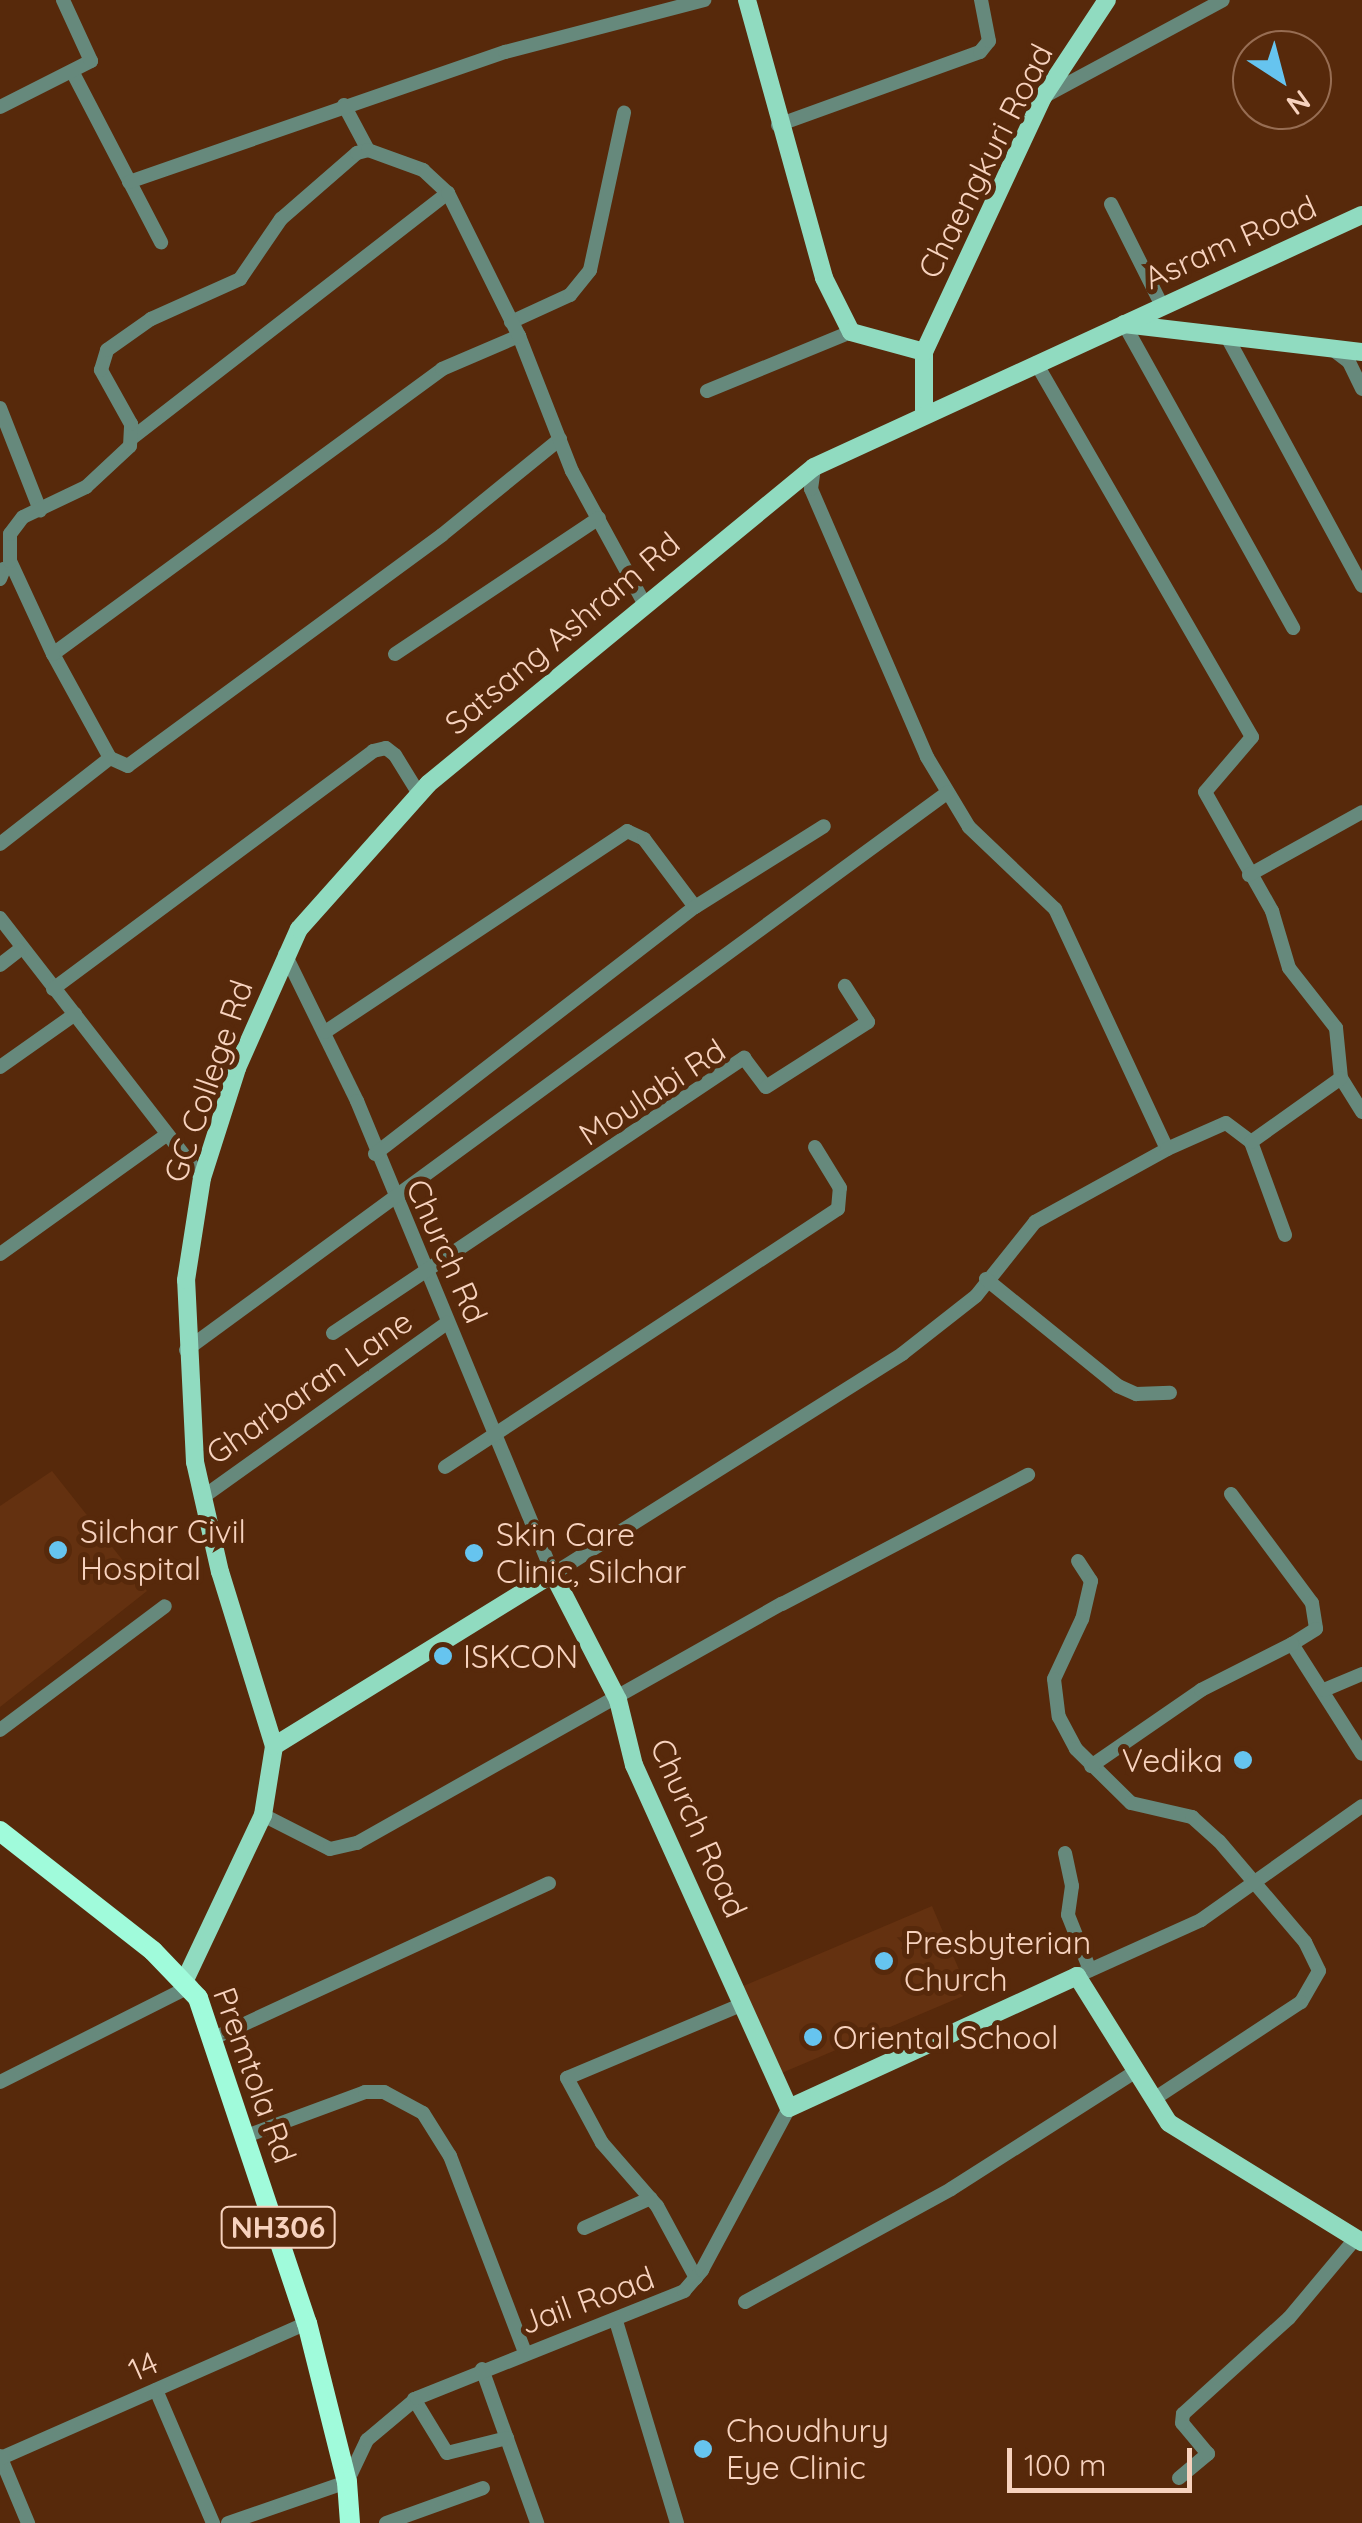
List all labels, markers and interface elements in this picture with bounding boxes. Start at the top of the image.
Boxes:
north arrow [1232,30,1332,130]
street label: Chaengkuri Road [909,38,1061,284]
text: N [1280,83,1317,123]
street label: Asram Road [1138,187,1322,297]
street label: Satsang Ashram Rd [437,524,687,742]
street label: GC College Rd [155,975,261,1187]
street label: Moulabi Rd [572,1031,732,1153]
street label: Church Rd [398,1173,496,1329]
street label: Gharbaran Lane [199,1302,419,1472]
place label: Silchar Civil Hospital [80,1513,246,1588]
place label: Skin Care Clinic, Silchar [496,1516,686,1591]
marker: Silchar Civil Hospital [45,1537,71,1563]
marker: Skin Care Clinic, Silchar [461,1540,487,1566]
place label: ISKCON [463,1637,578,1675]
marker: ISKCON [432,1645,454,1667]
street label: Church Road [642,1733,756,1923]
place label: Vedika [1122,1741,1223,1779]
marker: Vedika [1232,1749,1254,1771]
place label: Presbyterian Church [904,1924,1091,1999]
marker: Presbyterian Church [873,1950,895,1972]
street label: Premtola Rd [205,1982,305,2168]
place label: Oriental School [833,2018,1058,2056]
marker: Oriental School [802,2026,824,2048]
road number: NH306 [220,2202,336,2252]
street label: Jail Road [515,2258,659,2342]
street label: 14 [122,2343,164,2389]
place label: Choudhury Eye Clinic [726,2412,889,2487]
scale bar [1012,2428,1197,2490]
marker: Choudhury Eye Clinic [690,2436,716,2462]
text: 100 m [1024,2446,1106,2484]

